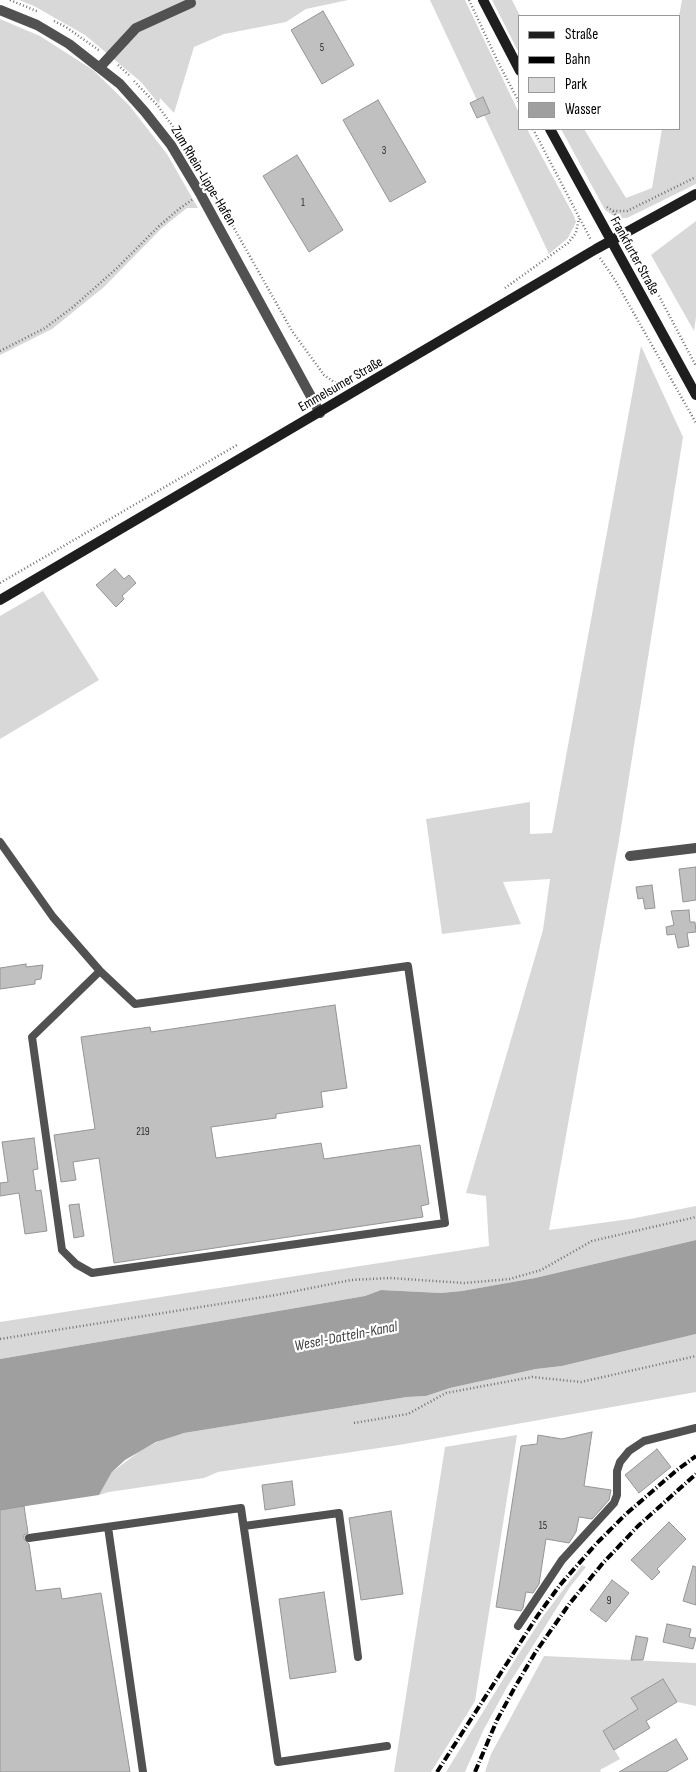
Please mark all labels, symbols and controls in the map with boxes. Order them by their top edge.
legend [518,15,681,130]
text: Straße [565,25,598,44]
house number: 5 [320,41,324,55]
text: Bahn [565,50,590,69]
text: Park [565,75,587,94]
text: Wasser [565,100,601,119]
street label: Zum Rhein-Lippe-Hafen [167,123,239,229]
house number: 3 [382,144,386,158]
house number: 1 [301,196,305,210]
street label: Frankfurter Straße [606,214,662,298]
street label: Emmelsumer Straße [296,354,386,416]
house number: 219 [136,1125,150,1139]
water label: Wesel-Datteln-Kanal [293,1318,399,1356]
house number: 15 [539,1519,547,1533]
house number: 9 [607,1594,611,1608]

